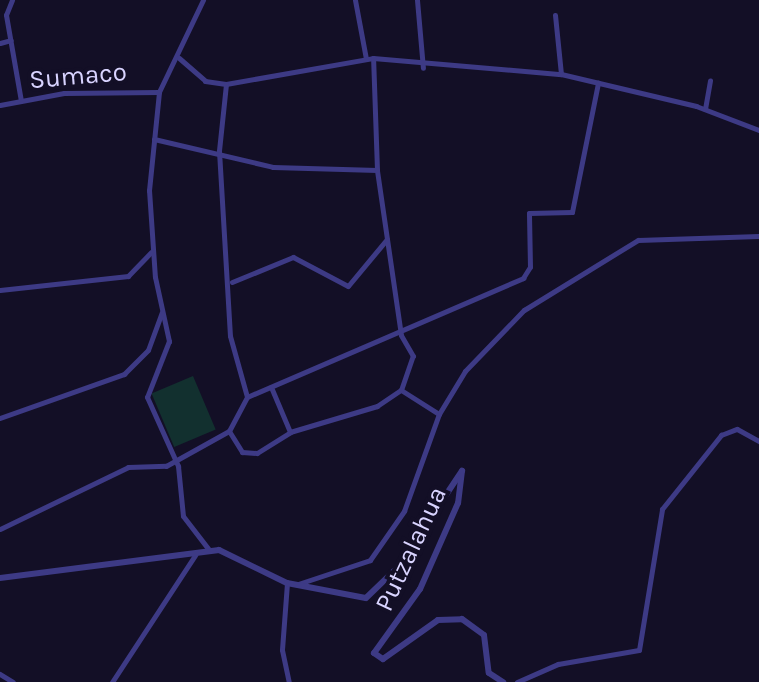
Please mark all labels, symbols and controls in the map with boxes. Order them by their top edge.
street label: Sumaco [28,56,128,96]
street label: Putzalahua [369,482,453,616]

